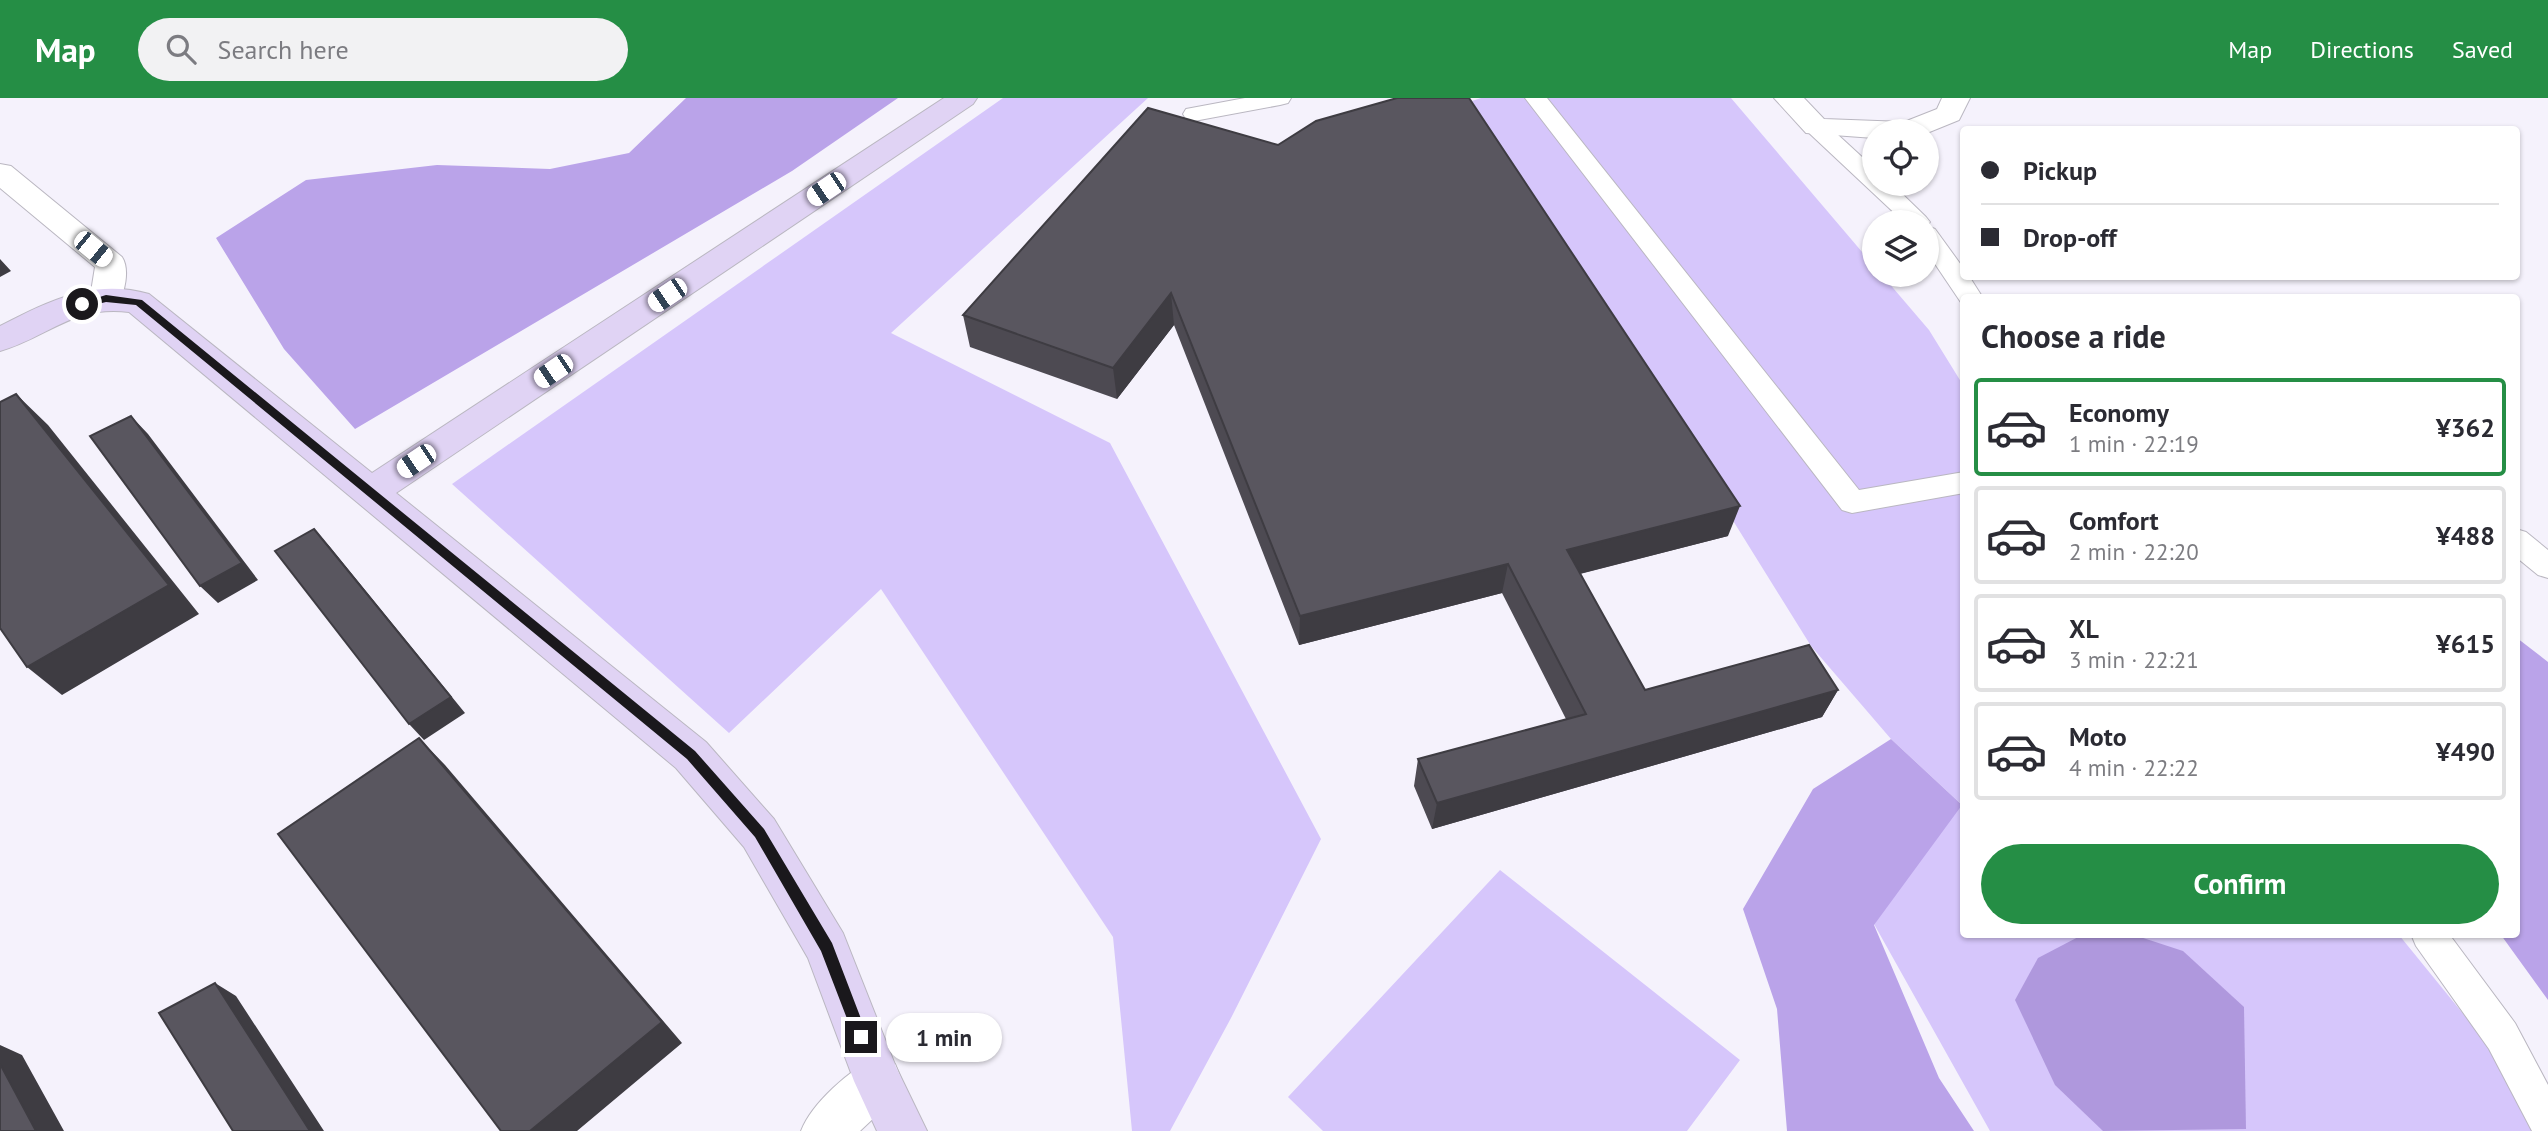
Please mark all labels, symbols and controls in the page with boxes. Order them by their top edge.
search box [138,18,628,81]
text: Map [35,28,96,71]
icon: search [162,30,200,68]
text: Search here [218,33,349,66]
text: Map [2228,34,2272,65]
text: Directions [2310,34,2414,65]
text: Saved [2452,34,2513,65]
map controls [1862,119,1939,287]
button: locate [1862,119,1939,196]
text: Pickup [2023,154,2097,187]
car [803,169,850,209]
button: layers [1862,210,1939,287]
text: Drop-off [2023,221,2117,254]
car [71,228,116,270]
car [644,275,691,315]
route start [66,288,98,320]
text: Choose a ride [1981,315,2166,357]
car [530,351,577,391]
icon: car [1985,396,2048,459]
text: Economy [2069,396,2169,429]
text: ¥362 [2436,411,2495,444]
text: 1 min · 22:19 [2069,429,2199,458]
car [393,441,440,481]
icon: car [1985,504,2048,567]
text: Comfort [2069,504,2159,537]
text: ¥488 [2436,519,2495,552]
text: 2 min · 22:20 [2069,537,2199,566]
icon: car [1985,612,2048,675]
text: XL [2069,612,2099,645]
text: ¥615 [2436,627,2495,660]
text: 3 min · 22:21 [2069,645,2199,674]
icon: car [1985,720,2048,783]
text: Moto [2069,720,2127,753]
text: ¥490 [2436,735,2495,768]
text: 4 min · 22:22 [2069,753,2199,782]
button: Confirm [1981,844,2499,924]
callout: 1 min [886,1012,1001,1062]
route end [845,1021,877,1053]
text: 1 min [916,1023,972,1052]

